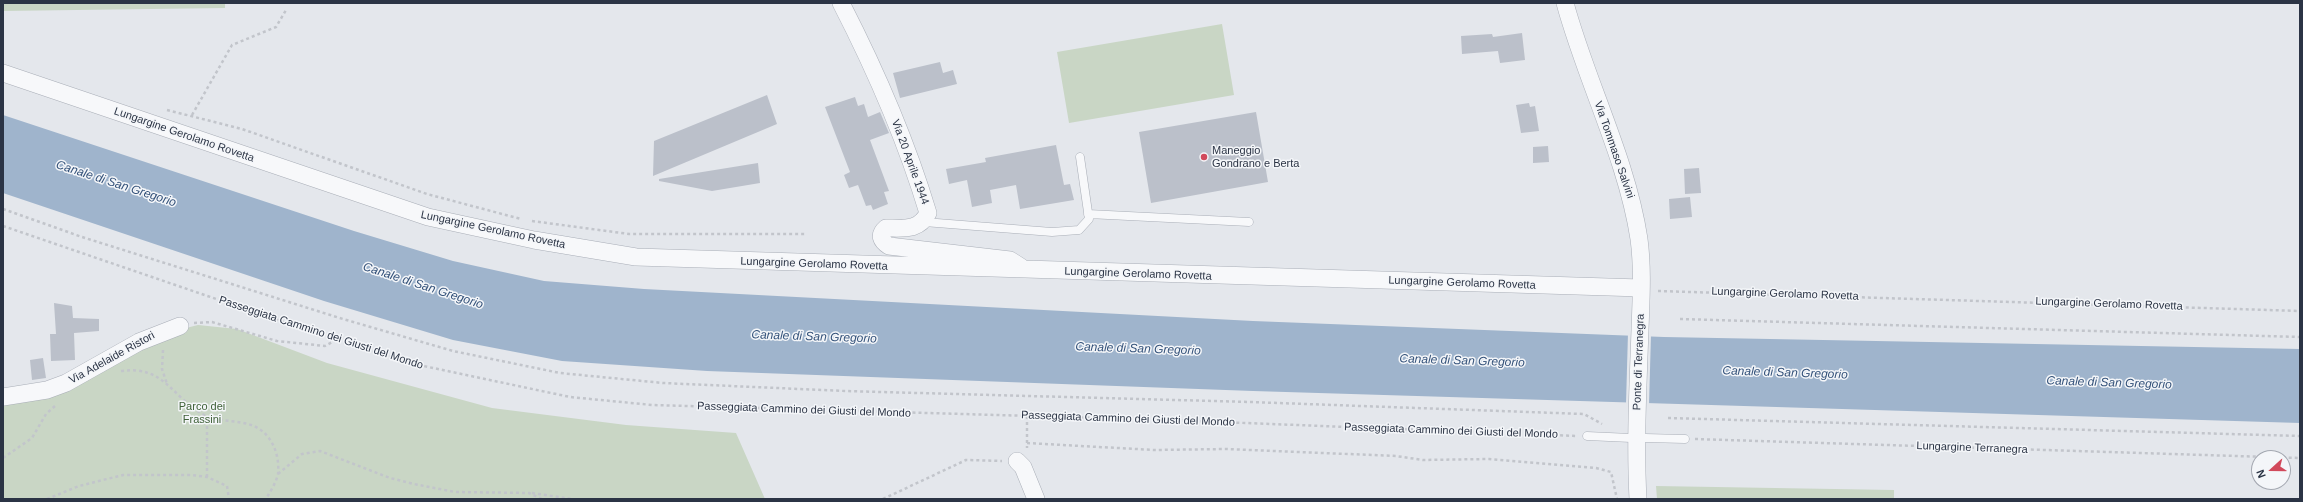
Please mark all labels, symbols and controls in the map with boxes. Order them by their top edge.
street label: Via Tommaso Salvini [1591,100,1637,200]
street label: Lungargine Gerolamo Rovetta [112,105,256,165]
street label: Via 20 Aprile 1944 [888,118,932,206]
place label: Maneggio Gondrano e Berta [1212,144,1299,170]
marker: Maneggio Gondrano e Berta [1199,152,1209,162]
water label: Canale di San Gregorio [54,158,178,210]
street label: Lungargine Gerolamo Rovetta [420,208,566,252]
street label: Lungargine Gerolamo Rovetta [740,255,888,273]
water label: Canale di San Gregorio [361,260,485,312]
street label: Lungargine Gerolamo Rovetta [1064,265,1212,283]
street label: Lungargine Gerolamo Rovetta [1388,274,1536,292]
street label: Lungargine Gerolamo Rovetta [1711,285,1859,303]
street label: Passeggiata Cammino dei Giusti del Mondo [217,294,425,372]
street label: Lungargine Gerolamo Rovetta [2035,295,2183,313]
street label: Ponte di Terranegra [1631,313,1647,411]
water label: Canale di San Gregorio [751,328,877,346]
street label: Via Adelaide Ristori [67,329,157,387]
water label: Canale di San Gregorio [1075,340,1201,358]
water label: Canale di San Gregorio [1399,352,1525,370]
water label: Canale di San Gregorio [1722,364,1848,382]
water label: Canale di San Gregorio [2046,374,2172,392]
park label: Parco dei Frassini [179,400,225,426]
street label: Passeggiata Cammino dei Giusti del Mondo [697,400,911,420]
street label: Passeggiata Cammino dei Giusti del Mondo [1021,409,1235,429]
street label: Passeggiata Cammino dei Giusti del Mondo [1344,421,1558,441]
street label: Lungargine Terranegra [1916,439,2028,457]
north arrow [2251,450,2291,490]
text: N [2254,468,2268,480]

